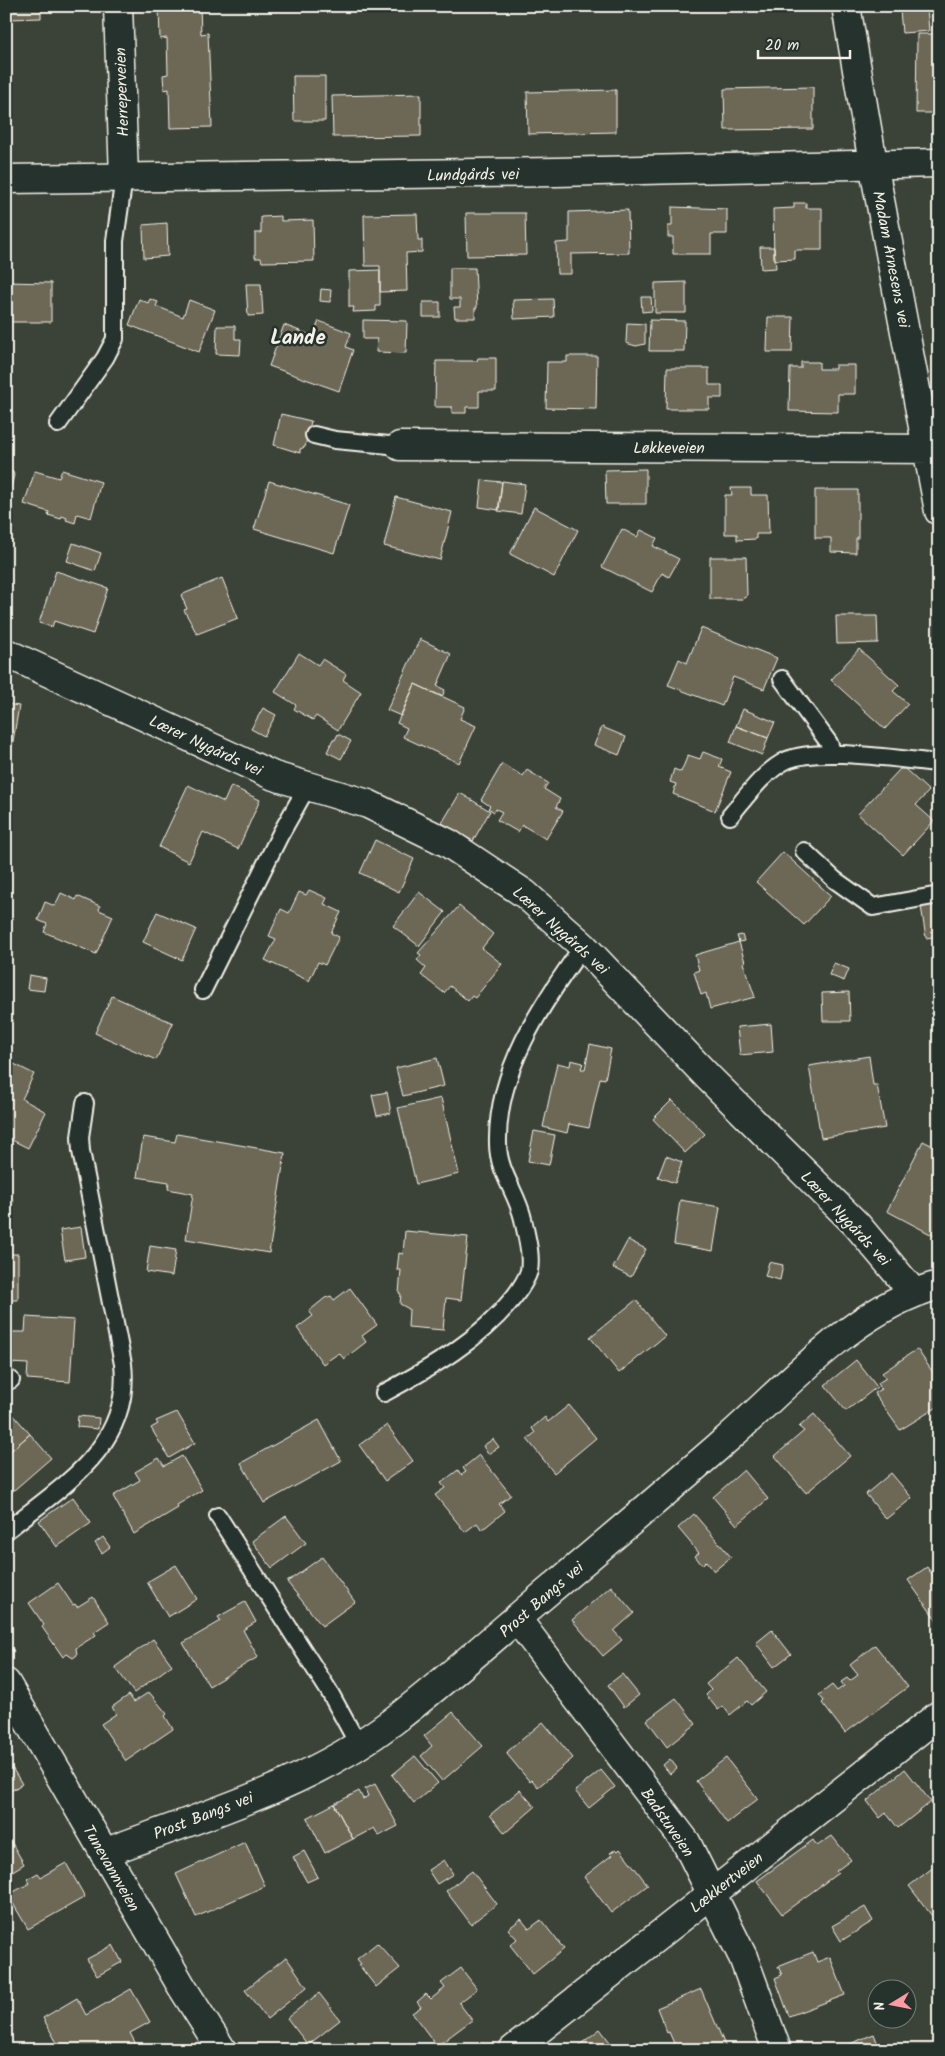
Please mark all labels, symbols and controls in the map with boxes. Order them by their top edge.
scale bar [758,28,850,60]
text: 20 m [765,34,799,58]
street label: Herreperveien [108,47,137,137]
street label: Lundgårds vei [427,162,521,189]
street label: Madam Arnesens vei [865,189,916,331]
district label: Lande [270,322,326,355]
street label: Løkkeveien [633,436,705,461]
street label: Lærer Nygårds vei [145,709,267,784]
street label: Lærer Nygårds vei [506,881,615,982]
street label: Lærer Nygårds vei [794,1166,897,1273]
street label: Prost Bangs vei [494,1555,591,1644]
street label: Badstuveien [634,1783,700,1863]
street label: Prost Bangs vei [150,1785,258,1847]
street label: Tunevannveien [76,1821,146,1917]
street label: Lækkertveien [685,1846,769,1920]
north arrow [868,1978,918,2028]
text: N [869,2000,892,2012]

